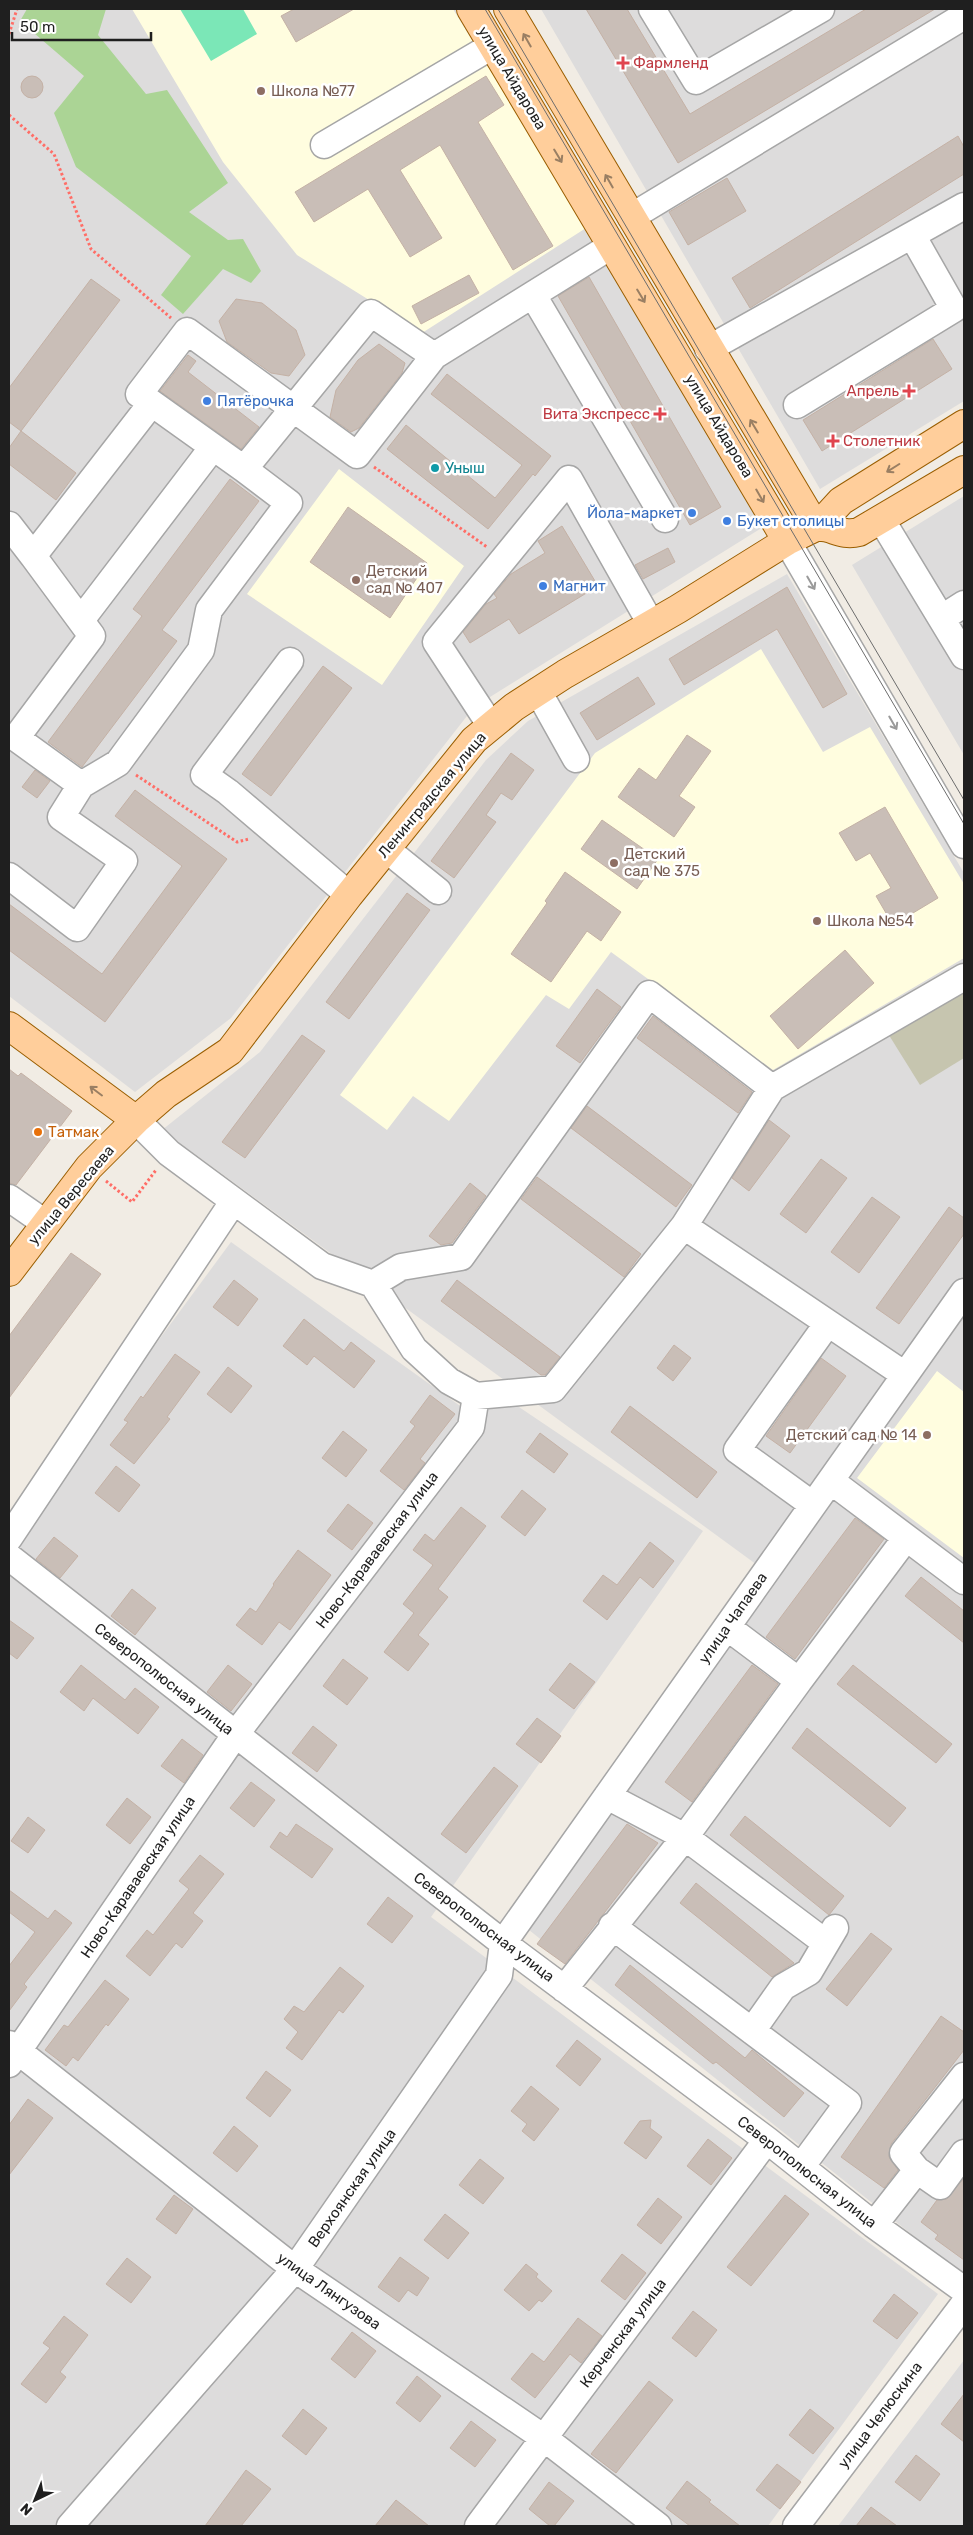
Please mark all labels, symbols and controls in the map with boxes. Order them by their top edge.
scale bar [12,10,151,42]
text: 50 m [20,18,55,36]
street label: улица Айдарова [474,23,550,133]
one-way arrow [521,34,531,48]
place label: Фармленд [633,54,709,72]
marker: Фармленд [617,57,629,69]
place label: Школа №77 [271,82,355,100]
marker: Школа №77 [255,85,267,97]
one-way arrow [554,149,564,163]
one-way arrow [604,174,614,188]
one-way arrow [637,288,647,302]
street label: улица Айдарова [681,371,757,481]
place label: Апрель [847,382,899,400]
marker: Апрель [903,385,915,397]
place label: Пятёрочка [217,392,294,410]
marker: Пятёрочка [201,395,213,407]
place label: Вита Экспресс [543,405,650,423]
marker: Вита Экспресс [654,408,666,420]
one-way arrow [749,419,759,433]
place label: Столетник [843,432,920,450]
marker: Столетник [827,435,839,447]
place label: Уныш [445,459,485,477]
marker: Уныш [429,462,441,474]
one-way arrow [887,464,901,474]
one-way arrow [755,488,765,503]
place label: Йола-маркет [587,504,682,522]
marker: Йола-маркет [686,507,698,519]
place label: Букет столицы [737,512,844,530]
marker: Букет столицы [721,515,733,527]
place label: Детский сад № 407 [366,562,443,597]
marker: Детский сад № 407 [350,574,362,586]
one-way arrow [806,576,816,591]
place label: Магнит [553,577,606,595]
marker: Магнит [537,580,549,592]
one-way arrow [888,716,898,731]
street label: Ленинградская улица [374,728,490,862]
place label: Детский сад № 375 [624,845,700,880]
marker: Детский сад № 375 [608,857,620,869]
place label: Школа №54 [827,912,914,930]
marker: Школа №54 [811,915,823,927]
one-way arrow [89,1086,103,1096]
place label: Татмак [48,1123,99,1141]
marker: Татмак [32,1126,44,1138]
street label: улица Вересаева [24,1142,118,1248]
place label: Детский сад № 14 [786,1426,917,1444]
marker: Детский сад № 14 [921,1429,933,1441]
street label: Ново-Караваевская улица [312,1468,442,1632]
street label: улица Чапаева [695,1569,771,1667]
street label: Северополюсная улица [91,1619,237,1739]
street label: Ново-Караваевская улица [77,1793,199,1961]
street label: Северополюсная улица [410,1868,558,1986]
street label: Северополюсная улица [734,2112,880,2232]
street label: Верхоянская улица [304,2125,400,2251]
street label: улица Лянгузова [274,2249,384,2333]
street label: Керченская улица [576,2275,670,2391]
street label: улица Челюскина [834,2358,926,2472]
north arrow [10,2475,60,2525]
text: N [17,2499,36,2519]

